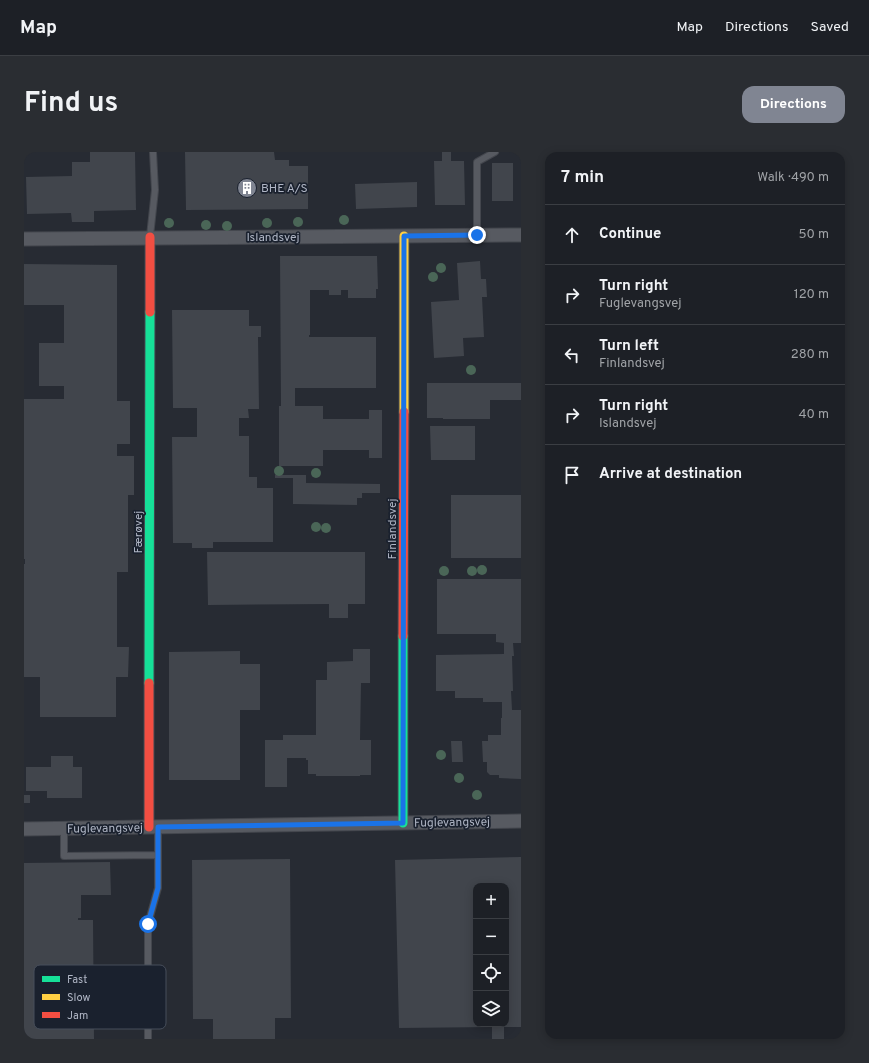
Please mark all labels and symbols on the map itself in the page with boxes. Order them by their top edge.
building icon: BHE A/S [236,177,258,199]
place label: BHE A/S [261,181,308,197]
route end [468,226,486,244]
street label: Islandsvej [246,230,300,246]
street label: Finlandsvej [385,499,401,559]
street label: Færøvej [131,511,147,553]
street label: Fuglevangsvej [414,814,490,832]
street label: Fuglevangsvej [67,820,143,838]
route start [139,915,157,933]
legend [34,965,166,1029]
text: Fast [67,973,87,987]
text: Slow [67,991,90,1005]
text: Jam [67,1009,88,1023]

